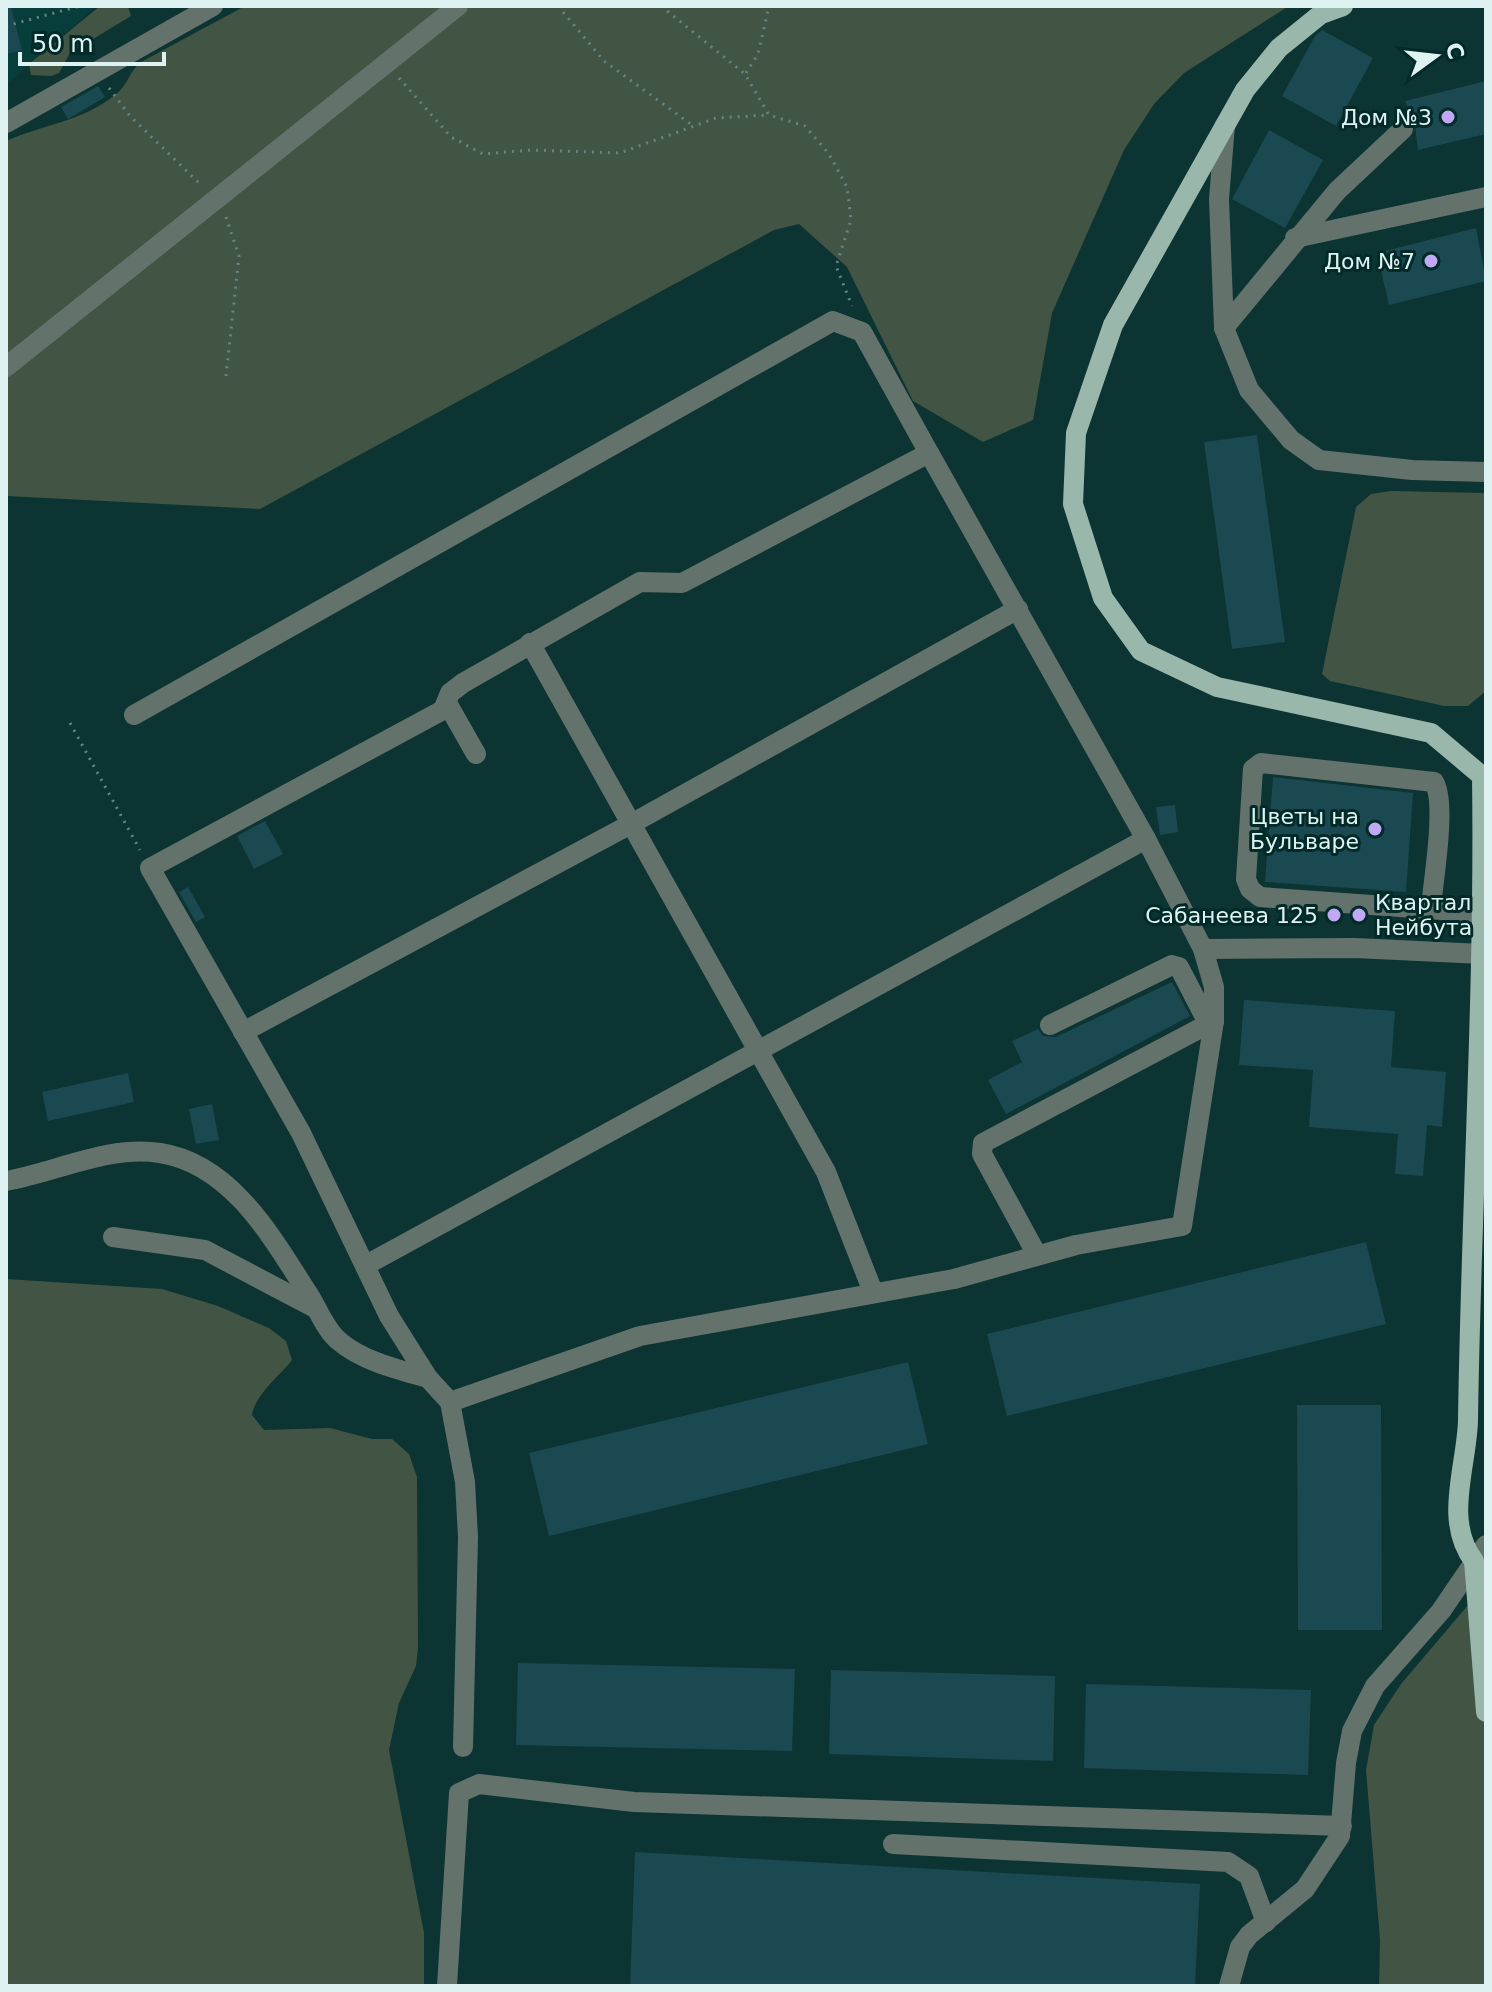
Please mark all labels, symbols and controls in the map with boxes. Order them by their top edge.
scale bar [20,16,164,66]
north arrow [1396,16,1476,96]
text: 50 m [32,30,94,58]
text: С [1441,40,1469,62]
place label: Дом №3 [1341,105,1432,130]
marker: Дом №3 [1439,108,1457,126]
place label: Дом №7 [1324,249,1415,274]
marker: Дом №7 [1422,252,1440,270]
place label: Цветы на Бульваре [1250,804,1359,854]
marker: Цветы на Бульваре [1366,820,1384,838]
place label: Квартал Нейбута [1375,890,1472,940]
place label: Сабанеева 125 [1145,903,1318,928]
marker: Сабанеева 125 [1325,906,1343,924]
marker: Квартал Нейбута [1350,906,1368,924]

